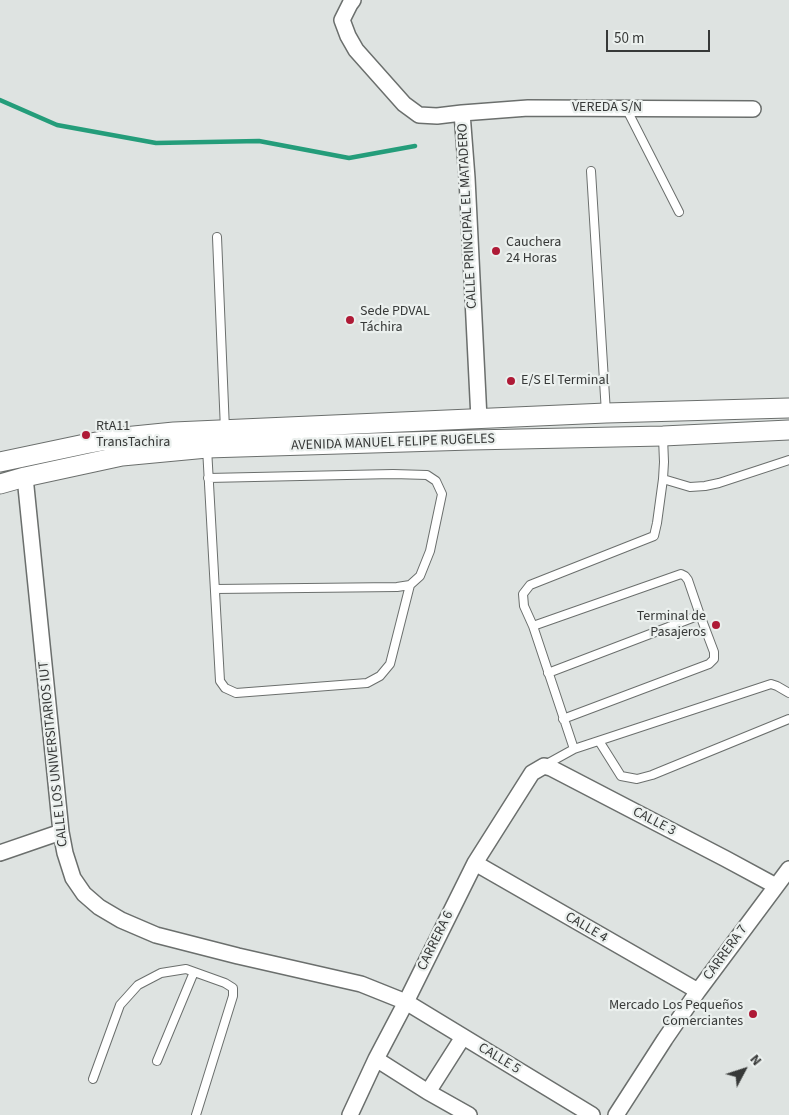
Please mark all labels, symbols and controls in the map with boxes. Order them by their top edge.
scale bar [609,20,713,52]
text: 50 m [614,28,644,49]
street label: VEREDA S/N [572,100,642,116]
street label: CALLE PRINCIPAL EL MATADERO [455,123,481,309]
place label: Cauchera 24 Horas [506,235,561,268]
marker: Cauchera 24 Horas [490,245,502,257]
place label: Sede PDVAL Táchira [360,304,430,336]
marker: Sede PDVAL Táchira [344,314,356,326]
place label: E/S El Terminal [521,373,609,389]
marker: E/S El Terminal [505,375,517,387]
place label: RtA11 TransTachira [96,419,170,452]
marker: RtA11 TransTachira [80,429,92,441]
street label: AVENIDA MANUEL FELIPE RUGELES [291,431,495,455]
place label: Terminal de Pasajeros [637,609,706,642]
marker: Terminal de Pasajeros [710,619,722,631]
street label: CALLE LOS UNIVERSITARIOS IUT [36,660,72,848]
street label: CALLE 3 [630,804,678,840]
street label: CARRERA 6 [414,908,458,974]
street label: CALLE 4 [562,909,610,947]
street label: CARRERA 7 [700,922,752,984]
place label: Mercado Los Pequeños Comerciantes [609,998,743,1030]
marker: Mercado Los Pequeños Comerciantes [747,1008,759,1020]
street label: CALLE 5 [475,1040,523,1078]
north arrow [719,1045,769,1095]
text: N [745,1050,766,1070]

